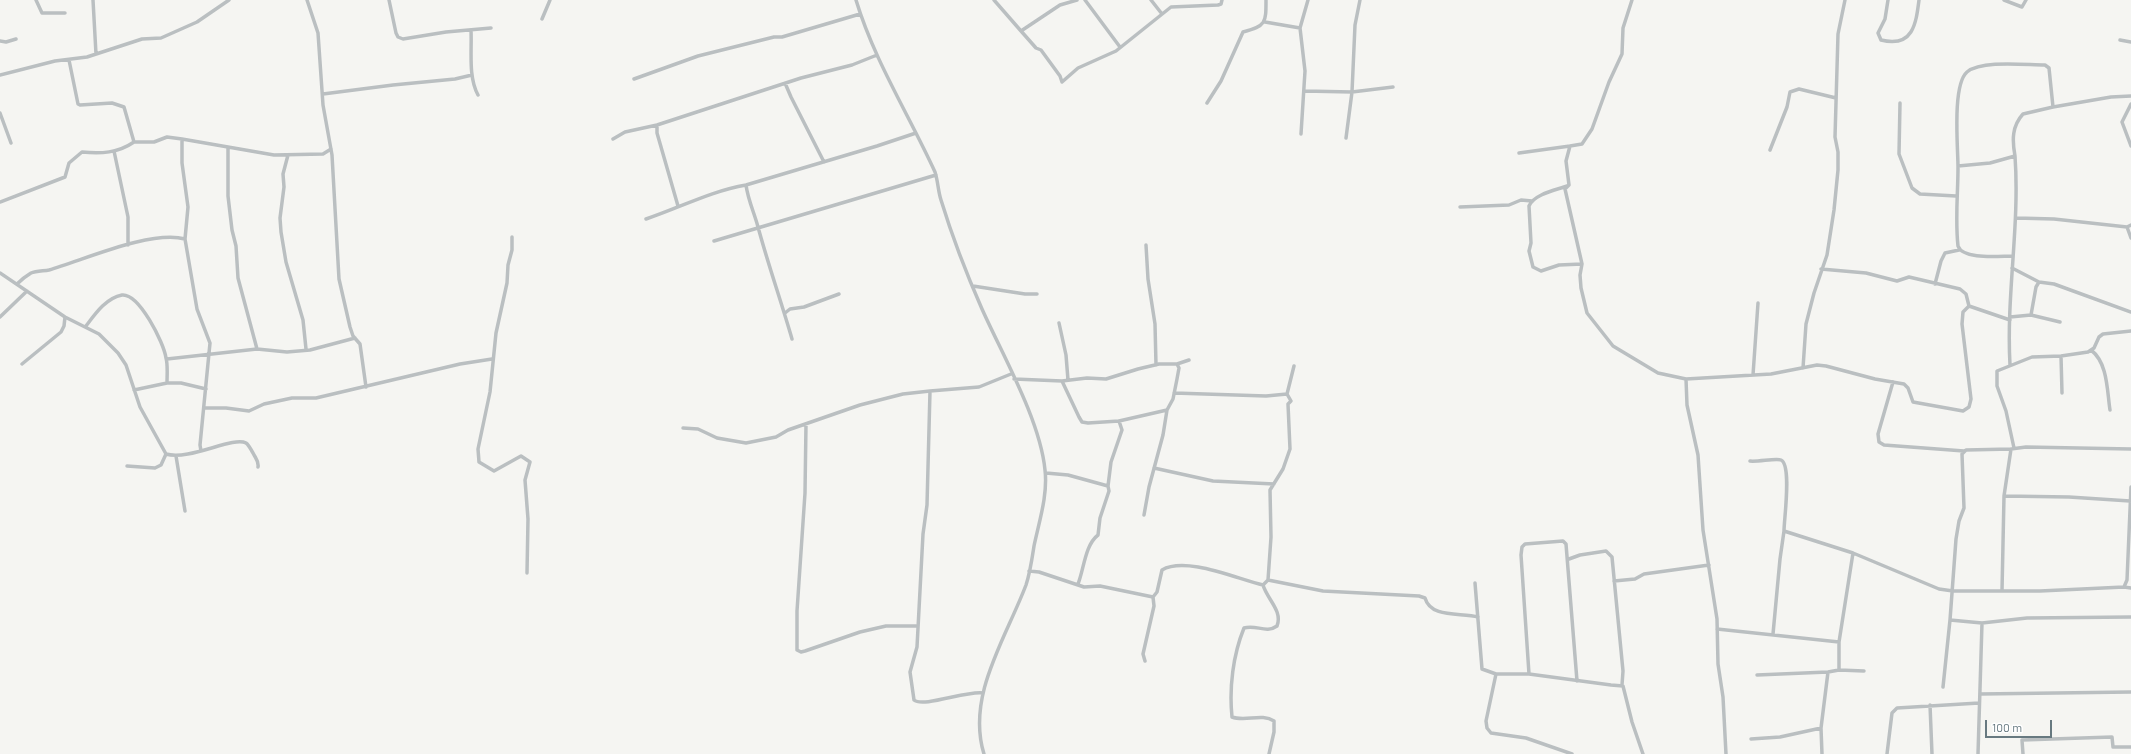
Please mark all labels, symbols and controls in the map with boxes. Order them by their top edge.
scale bar [1987,712,2054,738]
text: 100 m [1992,720,2022,734]

